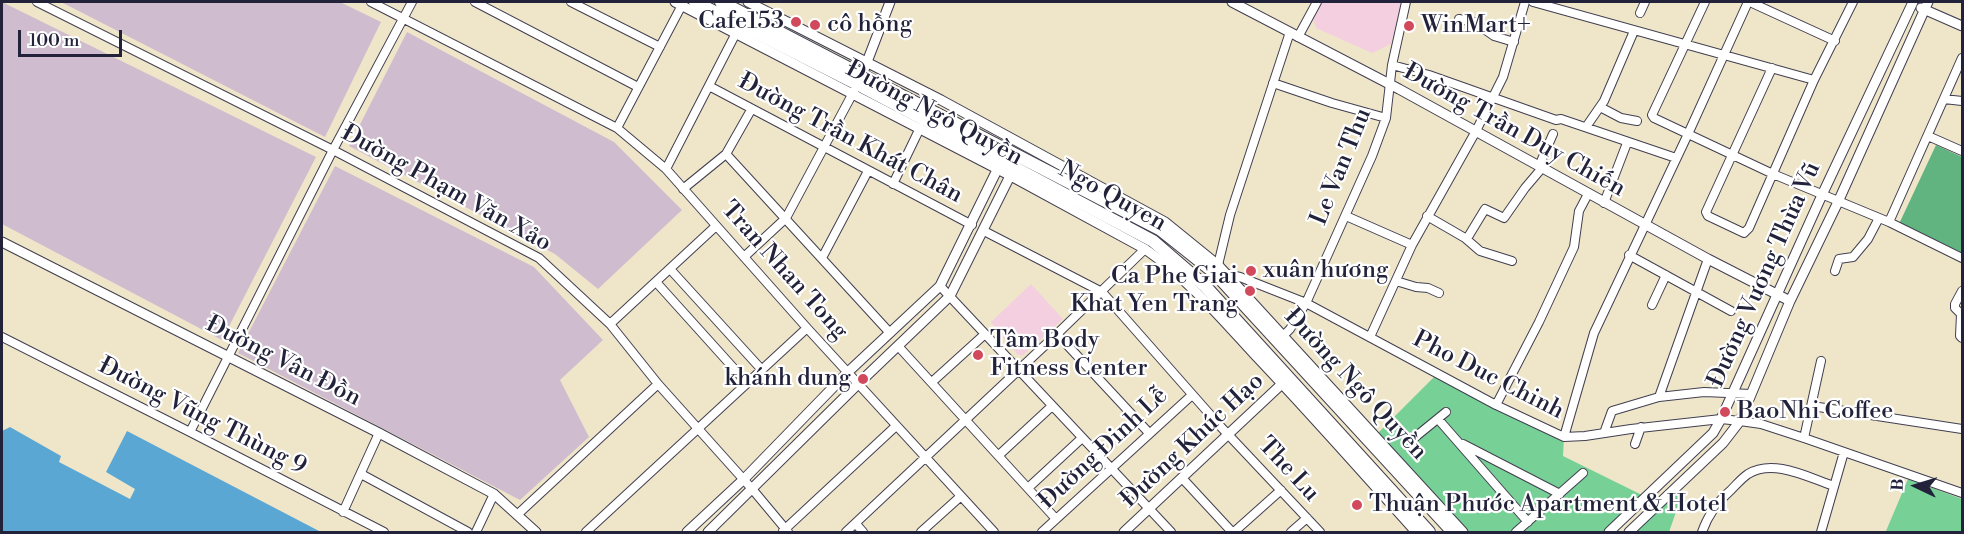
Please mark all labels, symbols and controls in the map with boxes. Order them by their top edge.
place label: Cafe153 [698,8,784,36]
place label: cô hồng [827,11,912,39]
place label: WinMart+ [1421,12,1531,40]
marker: Cafe153 [789,15,803,29]
scale bar [21,18,124,56]
marker: cô hồng [808,18,822,32]
marker: WinMart+ [1402,19,1416,33]
text: 100 m [29,29,80,52]
street label: Đường Ngô Quyền [841,55,1027,173]
street label: Đường Trần Duy Chiến [1398,58,1630,204]
street label: Đường Trần Khát Chân [733,68,967,210]
street label: Le Van Thu [1305,104,1379,230]
street label: Đường Phạm Văn Xảo [336,119,556,259]
street label: Ngo Quyen [1053,156,1171,238]
street label: Đường Vương Thừa Vũ [1702,158,1828,392]
street label: Tran Nhan Tong [714,196,854,346]
place label: xuân hương [1263,257,1388,285]
place label: Ca Phe Giai Khat Yen Trang [1070,263,1238,319]
marker: xuân hương [1244,264,1258,278]
marker: Ca Phe Giai Khat Yen Trang [1243,284,1257,298]
street label: Đường Ngô Quyền [1278,303,1432,467]
street label: Đường Vân Đồn [201,310,365,414]
street label: Pho Duc Chinh [1408,326,1568,426]
place label: Tâm Body Fitness Center [990,327,1148,383]
marker: Tâm Body Fitness Center [971,348,985,362]
street label: Đường Vũng Thùng 9 [93,352,311,482]
place label: khánh dung [724,365,851,393]
street label: Đường Khúc Hạo [1116,367,1270,515]
marker: khánh dung [856,372,870,386]
street label: Đường Đinh Lễ [1034,382,1174,516]
place label: BaoNhi Coffee [1737,398,1893,426]
marker: BaoNhi Coffee [1718,405,1732,419]
street label: The Lu [1251,432,1325,508]
north arrow [1886,456,1946,516]
text: B [1888,478,1908,491]
place label: Thuận Phước Apartment & Hotel [1369,491,1727,519]
marker: Thuận Phước Apartment & Hotel [1350,498,1364,512]

